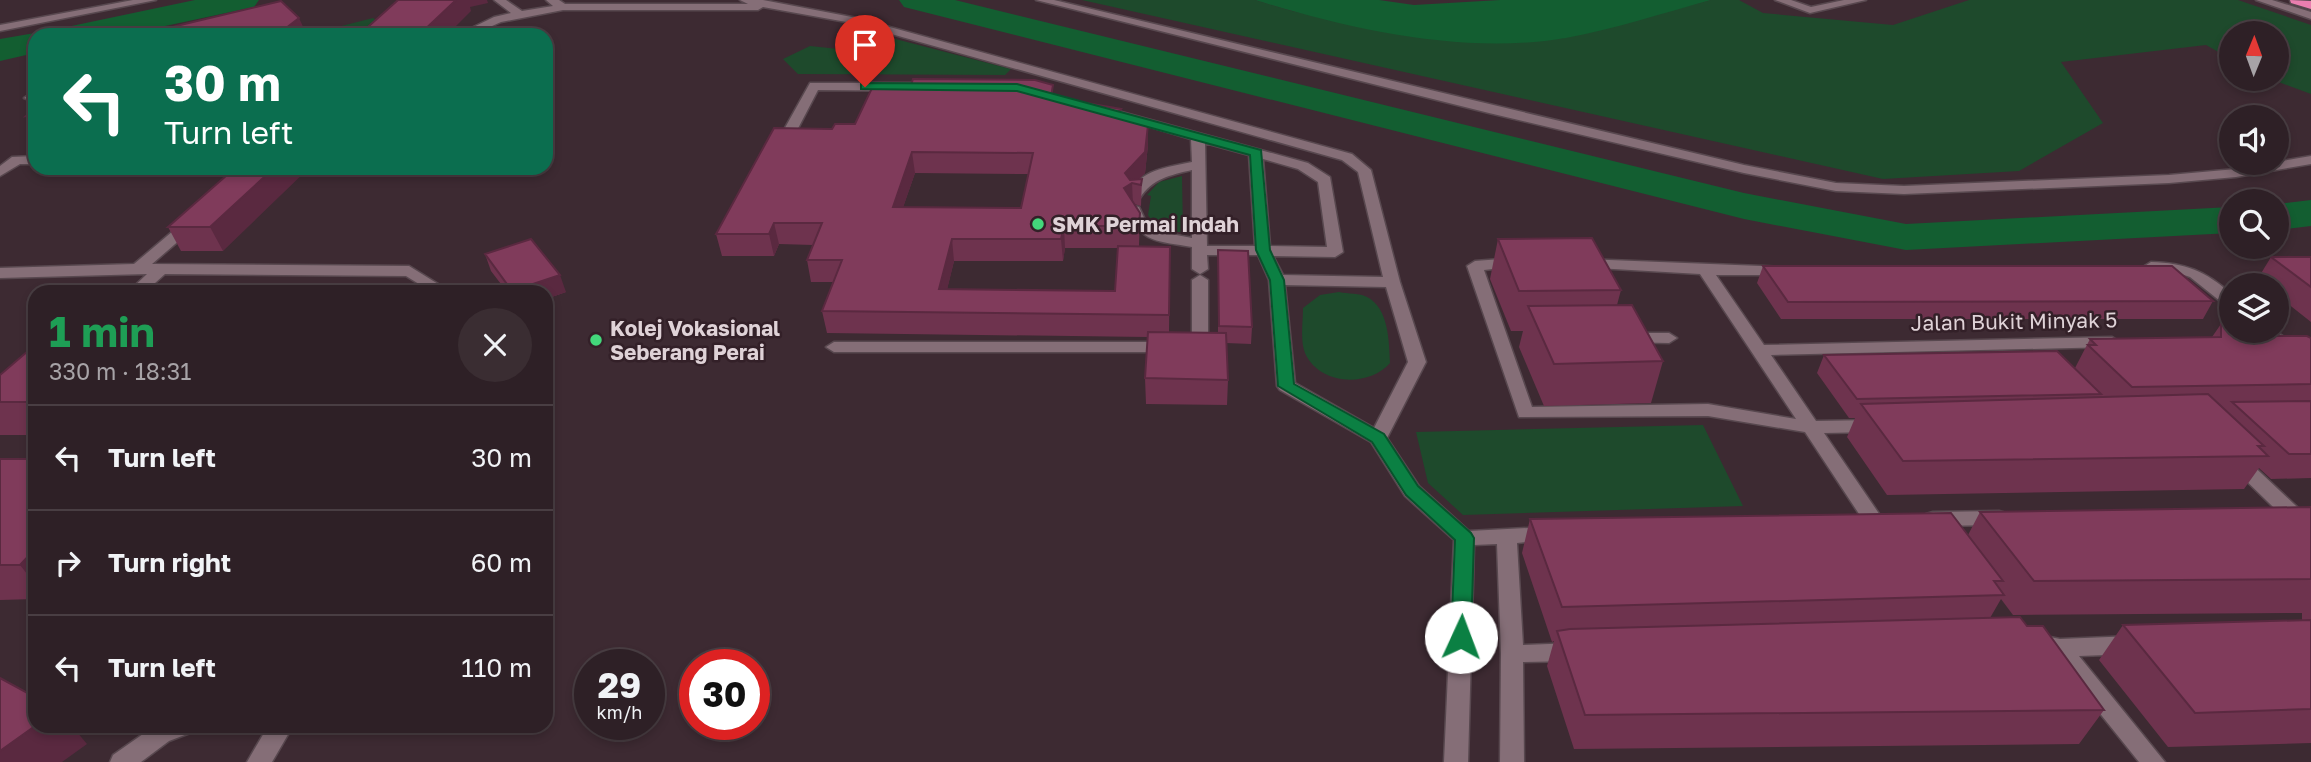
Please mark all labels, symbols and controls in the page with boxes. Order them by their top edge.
pin [835,15,895,87]
north arrow [2219,21,2289,91]
map controls [2219,21,2289,343]
icon: arrive [846,26,884,64]
text: 30 m [164,53,281,112]
icon: left [49,56,140,147]
button: sound [2219,105,2289,175]
text: Turn left [164,113,293,151]
button: search [2219,189,2289,259]
place label: SMK Permai Indah [1052,211,1239,237]
marker: SMK Permai Indah [1030,216,1046,232]
button: layers [2219,273,2289,343]
text: 1 min [49,306,155,356]
street label: Jalan Bukit Minyak 5 [1910,306,2118,336]
button: close [458,308,532,382]
place label: Kolej Vokasional Seberang Perai [610,315,780,365]
marker: Kolej Vokasional Seberang Perai [588,332,604,348]
text: 330 m · 18:31 [49,357,191,385]
icon: left [49,439,87,477]
text: Turn left [108,442,216,473]
text: 30 m [471,442,532,473]
icon: right [49,544,87,582]
text: Turn right [108,547,231,578]
text: 60 m [471,547,532,578]
position arrow [1424,600,1498,674]
icon: left [49,649,87,687]
speed limit sign: 30 [679,649,770,740]
text: Turn left [108,652,216,683]
text: 110 m [461,652,532,683]
text: 29 [598,664,641,706]
text: km/h [597,701,642,723]

